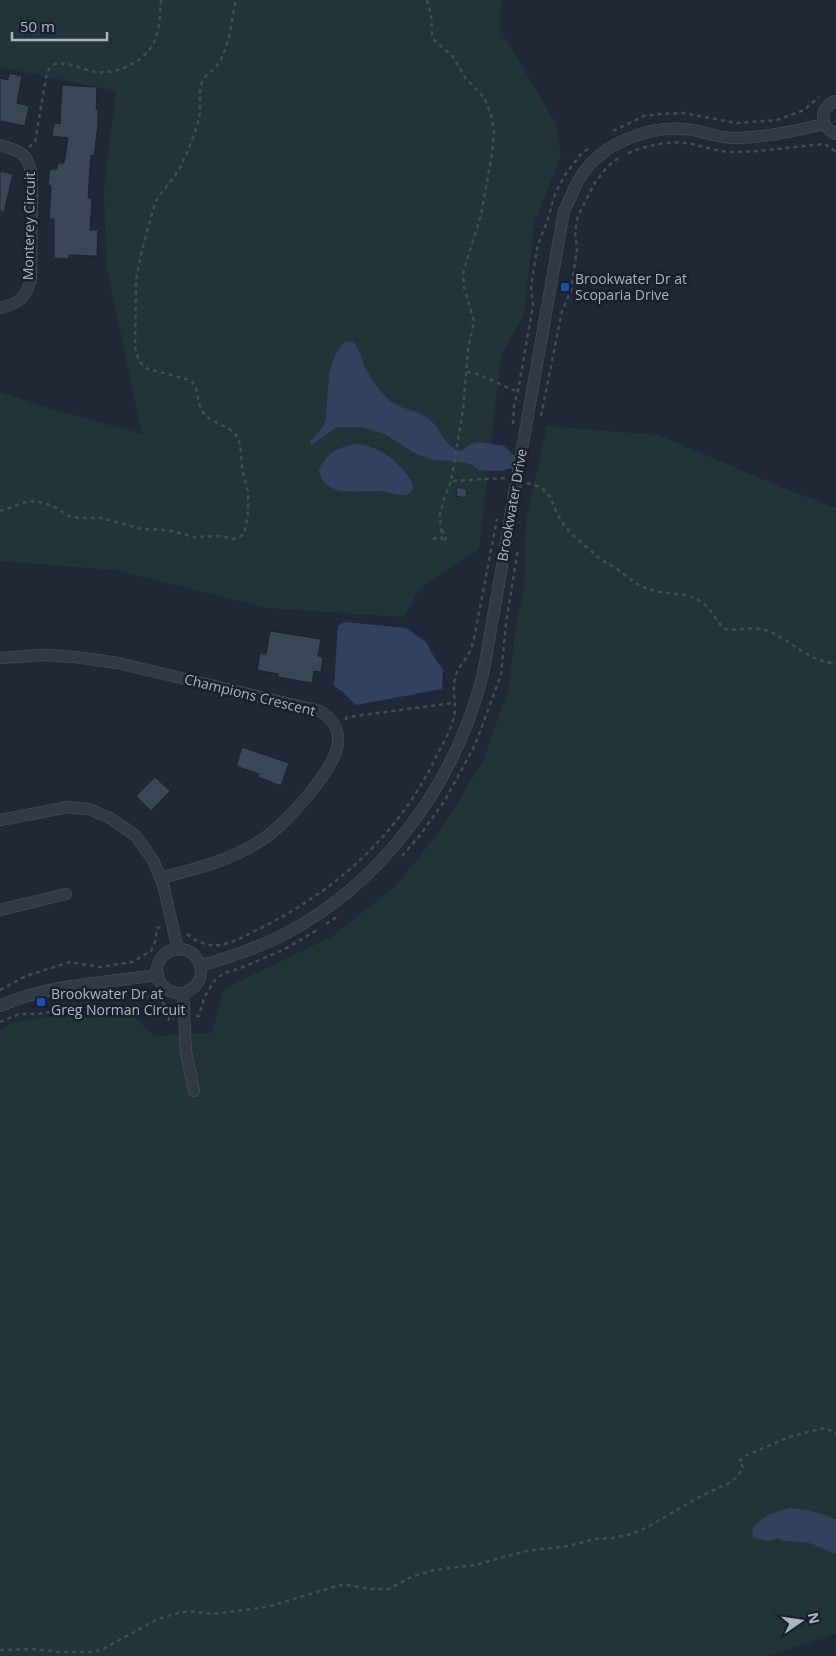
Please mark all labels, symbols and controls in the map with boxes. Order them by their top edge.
scale bar [12,10,108,42]
text: 50 m [20,16,55,36]
street label: Monterey Circuit [18,172,39,280]
place label: Brookwater Dr at Scoparia Drive [575,269,687,304]
marker: Brookwater Dr at Scoparia Drive [559,281,571,293]
street label: Brookwater Drive [492,447,531,563]
street label: Champions Crescent [182,669,318,720]
place label: Brookwater Dr at Greg Norman Circuit [51,984,186,1019]
marker: Brookwater Dr at Greg Norman Circuit [35,996,47,1008]
north arrow [776,1596,826,1646]
text: N [804,1610,825,1626]

